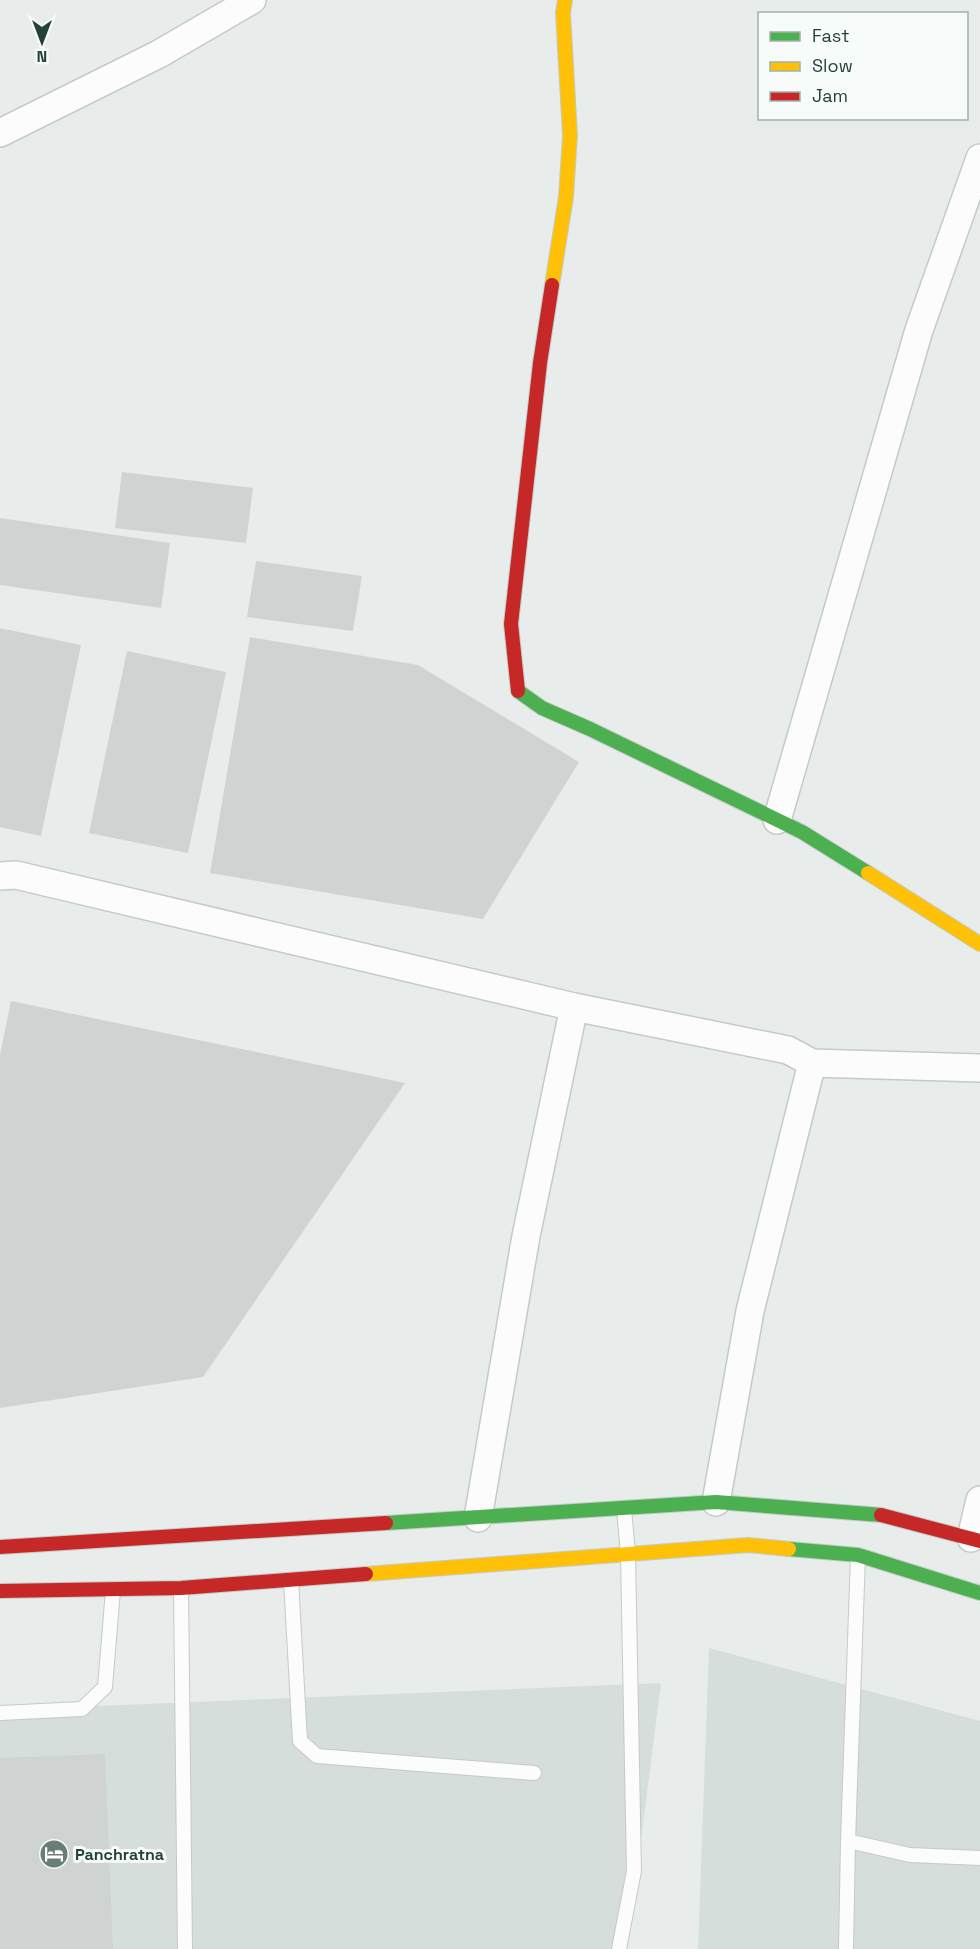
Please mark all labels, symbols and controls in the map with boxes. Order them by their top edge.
north arrow [12,12,72,72]
legend [758,12,968,120]
text: Fast [812,24,849,47]
text: N [37,46,47,67]
text: Slow [812,54,853,77]
text: Jam [812,84,848,107]
hotel icon: Panchratna [38,1838,70,1870]
place label: Panchratna [75,1844,164,1865]

